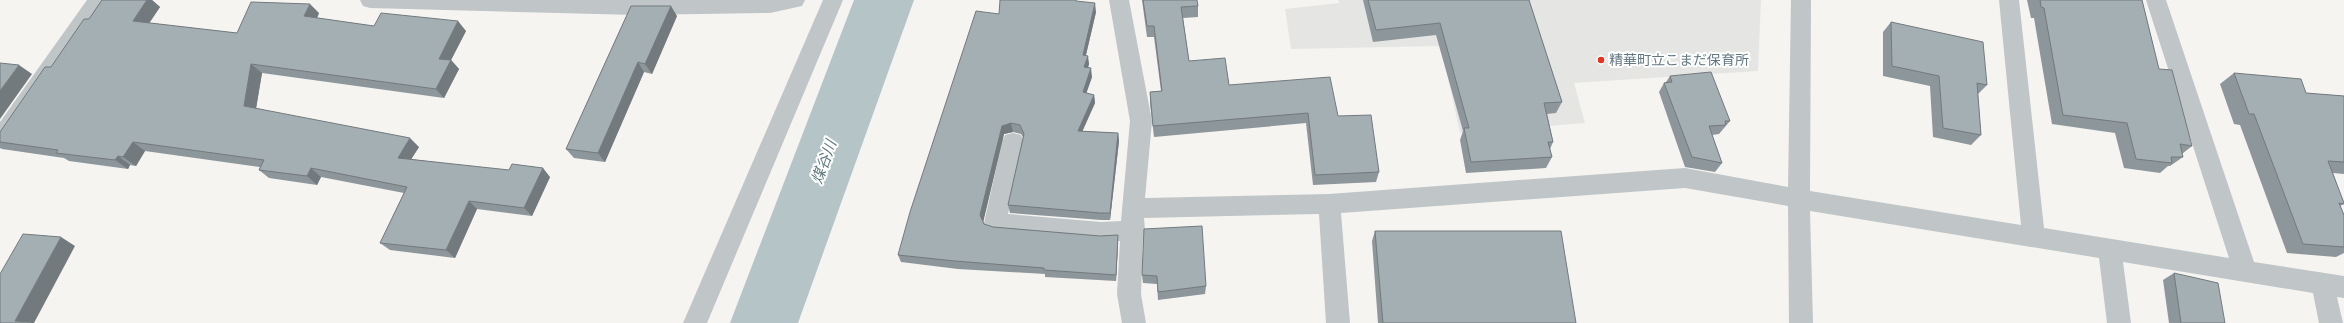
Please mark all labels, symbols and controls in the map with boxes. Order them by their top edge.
place label: 精華町立こまだ保育所 [1609,51,1749,69]
marker: 精華町立こまだ保育所 [1596,55,1606,65]
water label: 煤谷川 [808,136,841,186]

